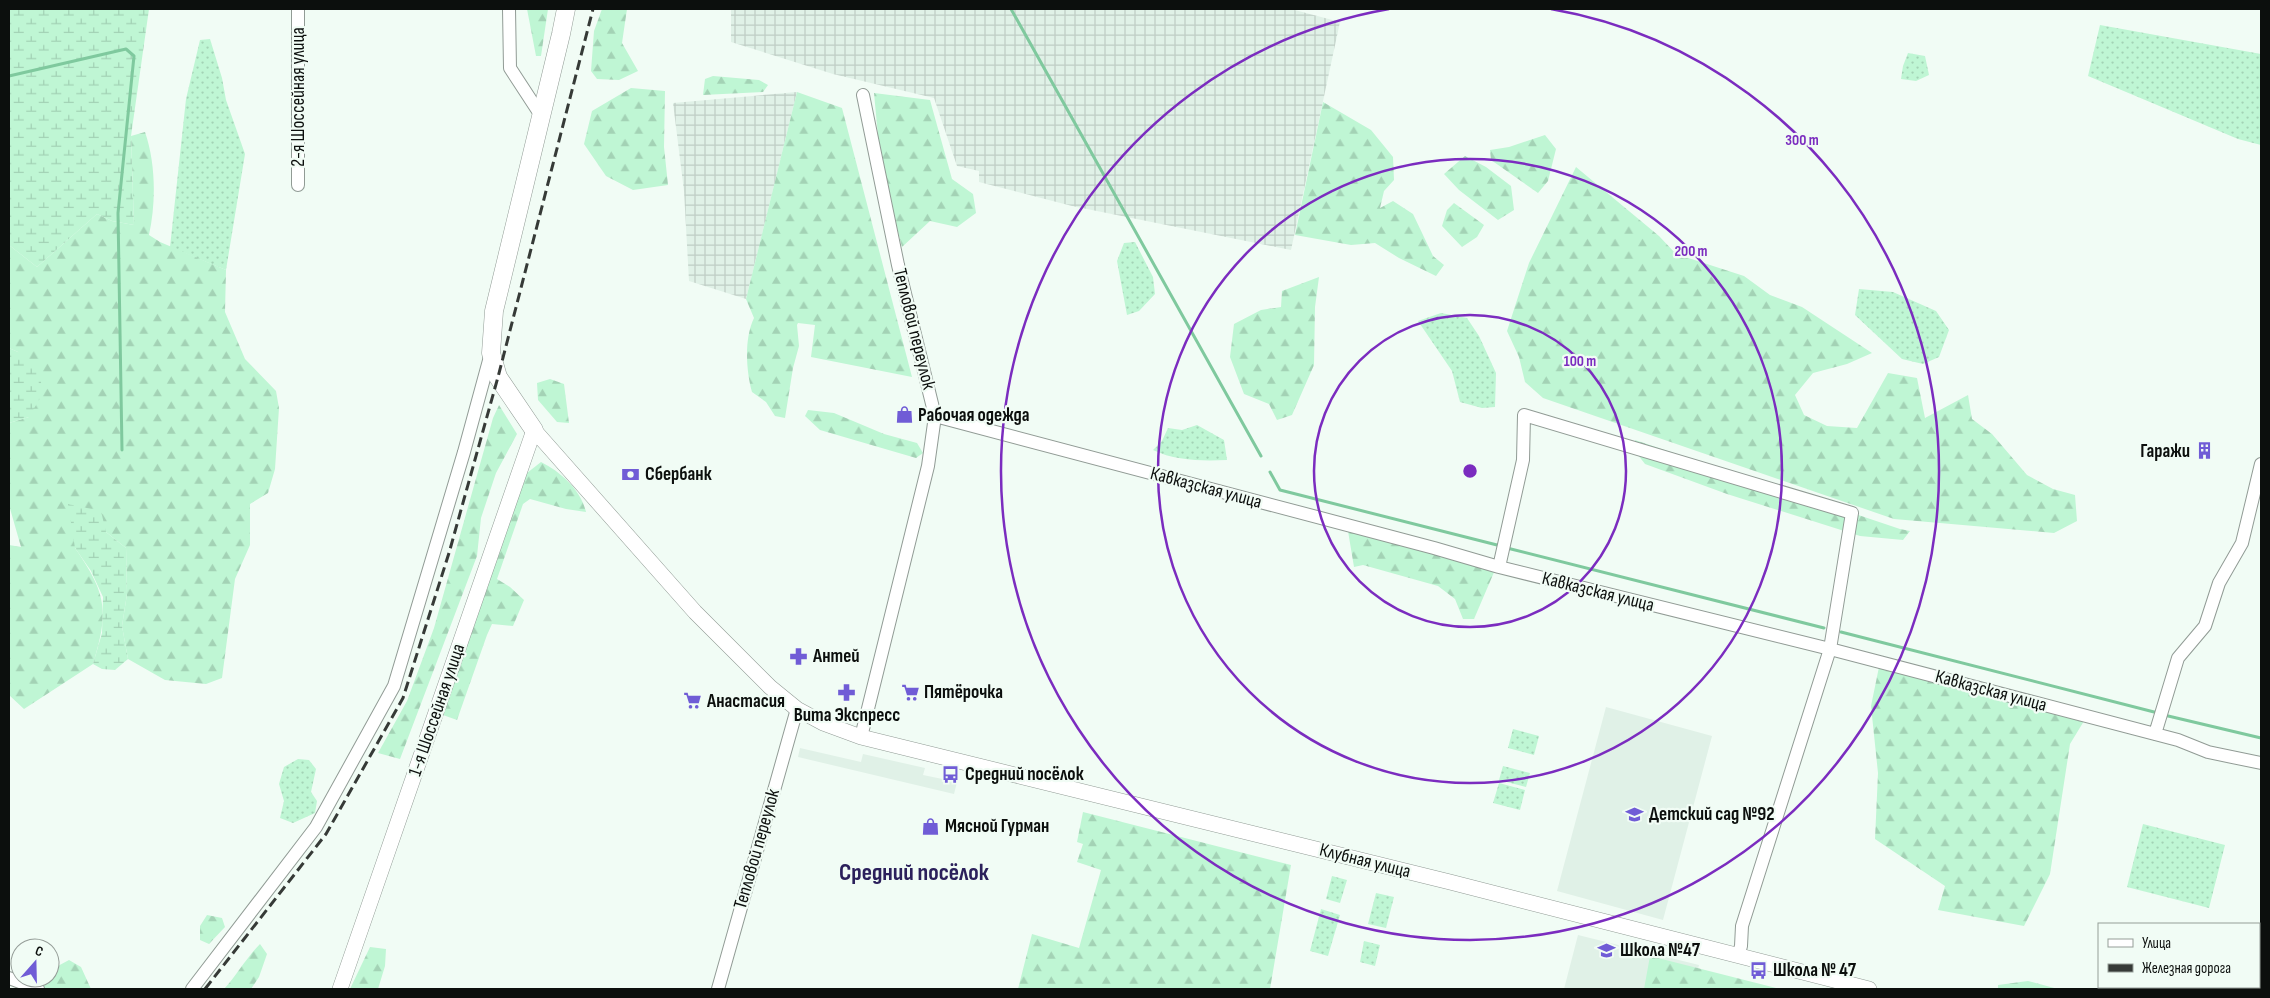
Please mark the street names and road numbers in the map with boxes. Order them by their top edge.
street label: 2-я Шоссейная улица [287,27,310,167]
street label: Тепловой переулок [888,266,940,393]
street label: Кавказская улица [1148,462,1264,514]
street label: Кавказская улица [1540,567,1656,617]
street label: 1-я Шоссейная улица [404,641,470,779]
street label: Кавказская улица [1933,665,2049,717]
street label: Тепловой переулок [729,786,785,912]
street label: Клубная улица [1317,839,1413,883]

